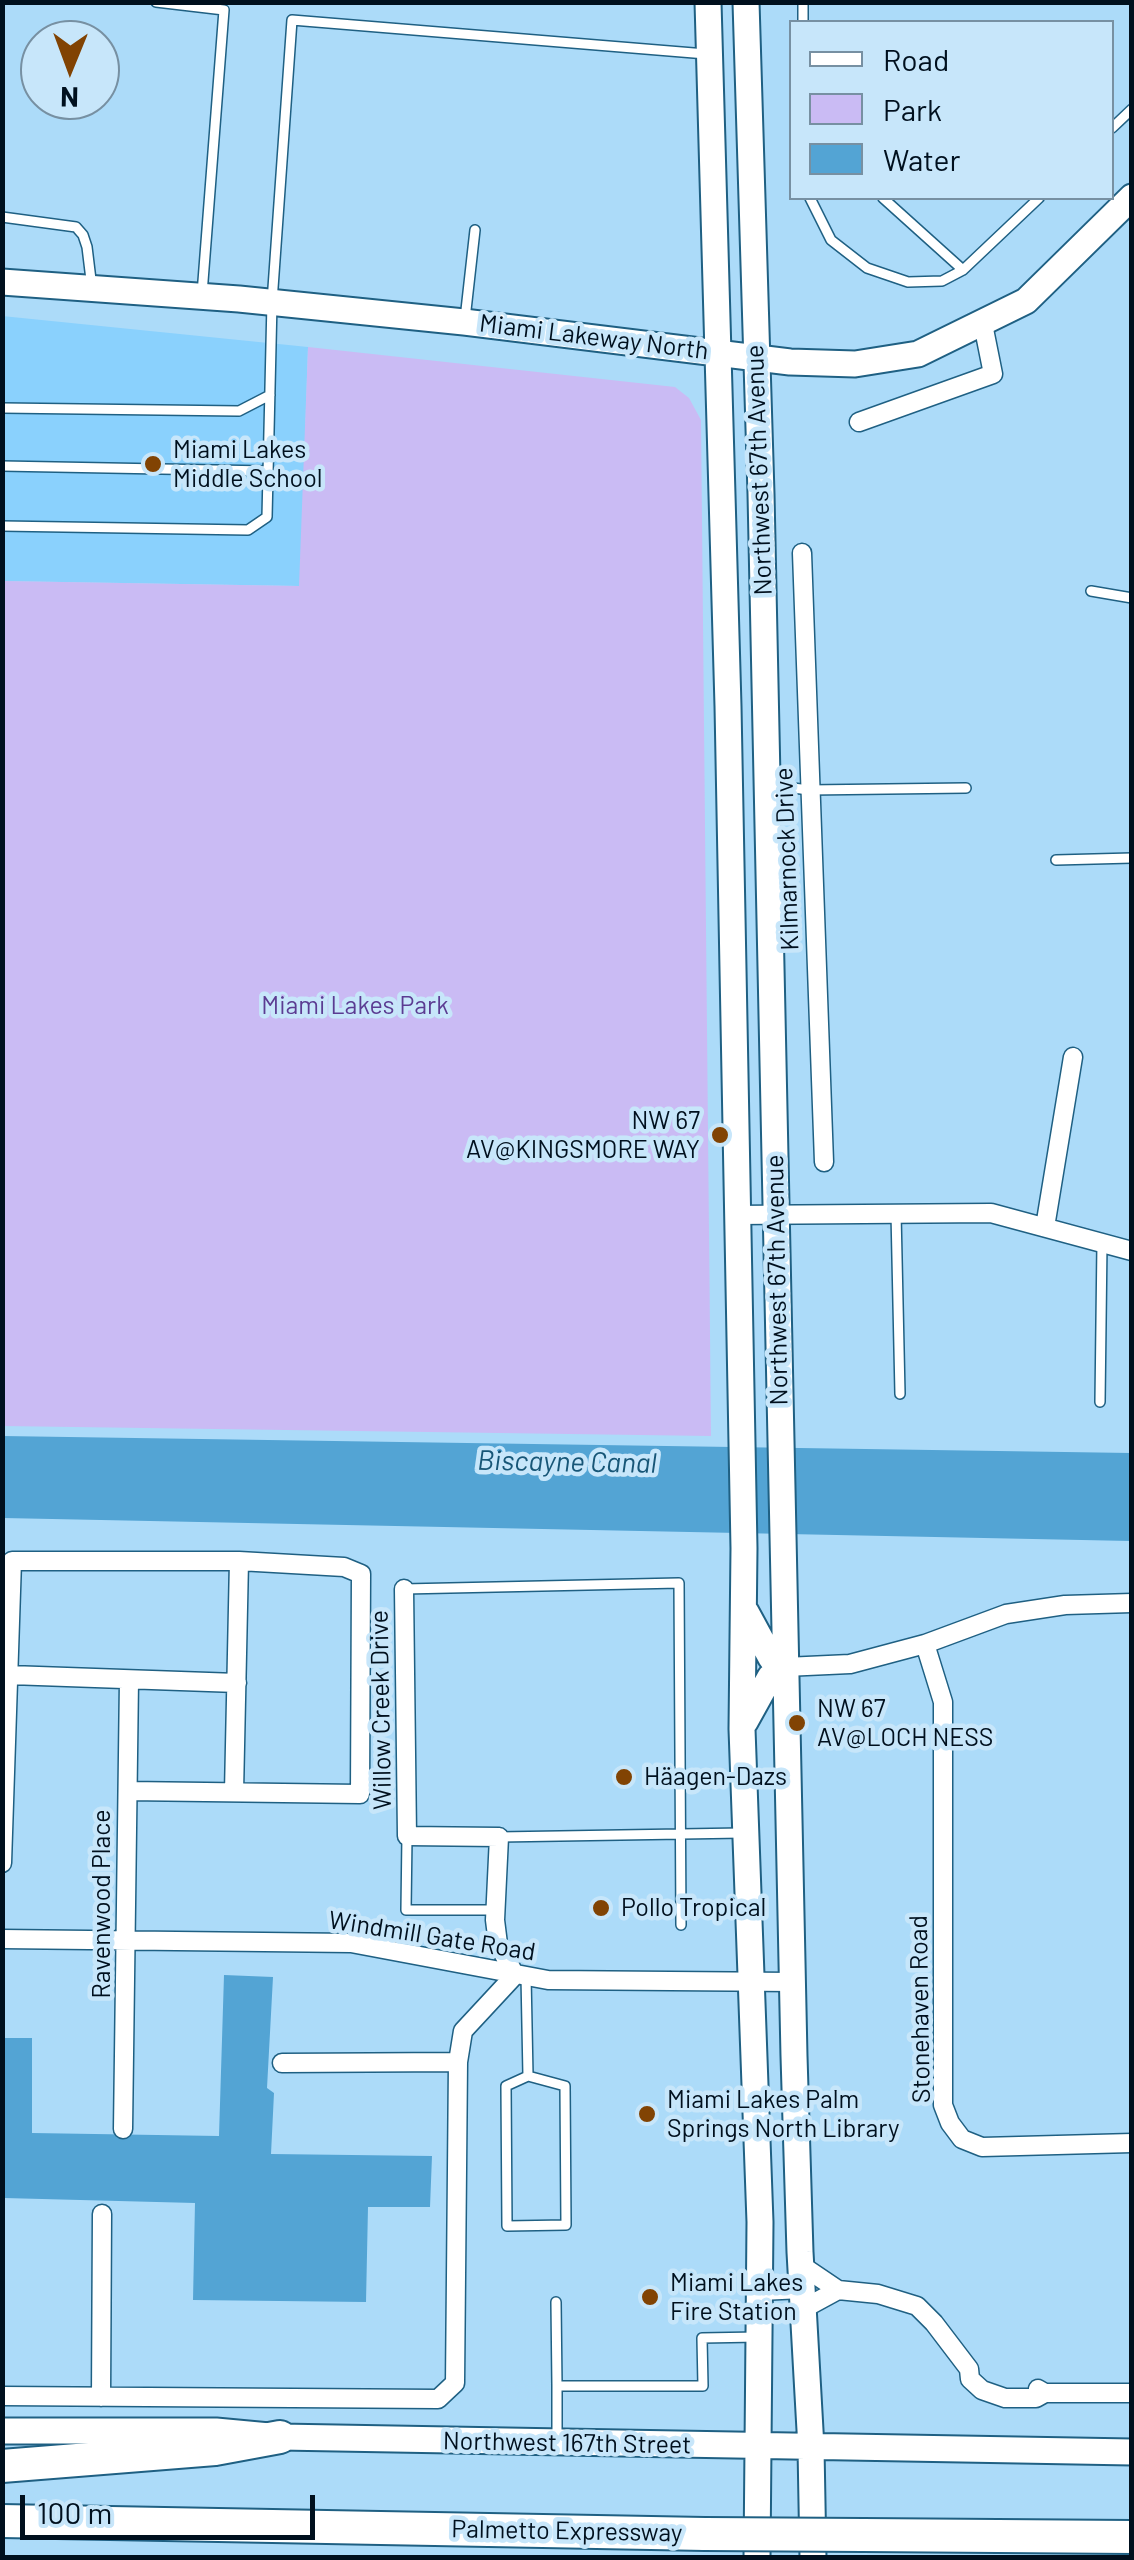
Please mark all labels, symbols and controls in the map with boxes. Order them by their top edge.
north arrow [20,20,120,120]
legend [789,20,1114,200]
text: Road [883,41,949,77]
text: N [60,81,79,115]
text: Park [883,91,942,127]
text: Water [883,141,961,177]
street label: Miami Lakeway North [478,308,710,366]
street label: Northwest 67th Avenue [740,344,778,596]
place label: Miami Lakes Middle School [173,435,323,494]
marker: Miami Lakes Middle School [142,453,164,475]
street label: Kilmarnock Drive [769,767,805,951]
park label: Miami Lakes Park [261,991,449,1021]
place label: NW 67 AV@KINGSMORE WAY [466,1106,700,1165]
marker: NW 67 AV@KINGSMORE WAY [709,1124,731,1146]
street label: Northwest 67th Avenue [760,1154,794,1406]
water label: Biscayne Canal [477,1444,657,1480]
street label: Willow Creek Drive [364,1610,398,1810]
place label: NW 67 AV@LOCH NESS [817,1694,993,1753]
marker: NW 67 AV@LOCH NESS [786,1712,808,1734]
place label: Häagen-Dazs [644,1762,787,1792]
marker: Häagen-Dazs [613,1766,635,1788]
street label: Ravenwood Place [87,1809,117,1999]
place label: Pollo Tropical [621,1893,766,1923]
marker: Pollo Tropical [590,1897,612,1919]
street label: Windmill Gate Road [326,1905,538,1967]
street label: Stonehaven Road [903,1915,937,2103]
place label: Miami Lakes Palm Springs North Library [667,2085,899,2144]
marker: Miami Lakes Palm Springs North Library [636,2103,658,2125]
place label: Miami Lakes Fire Station [670,2268,803,2327]
marker: Miami Lakes Fire Station [639,2286,661,2308]
street label: Northwest 167th Street [443,2426,691,2460]
scale bar [25,2475,320,2537]
text: 100 m [37,2494,112,2530]
street label: Palmetto Expressway [451,2514,683,2548]

